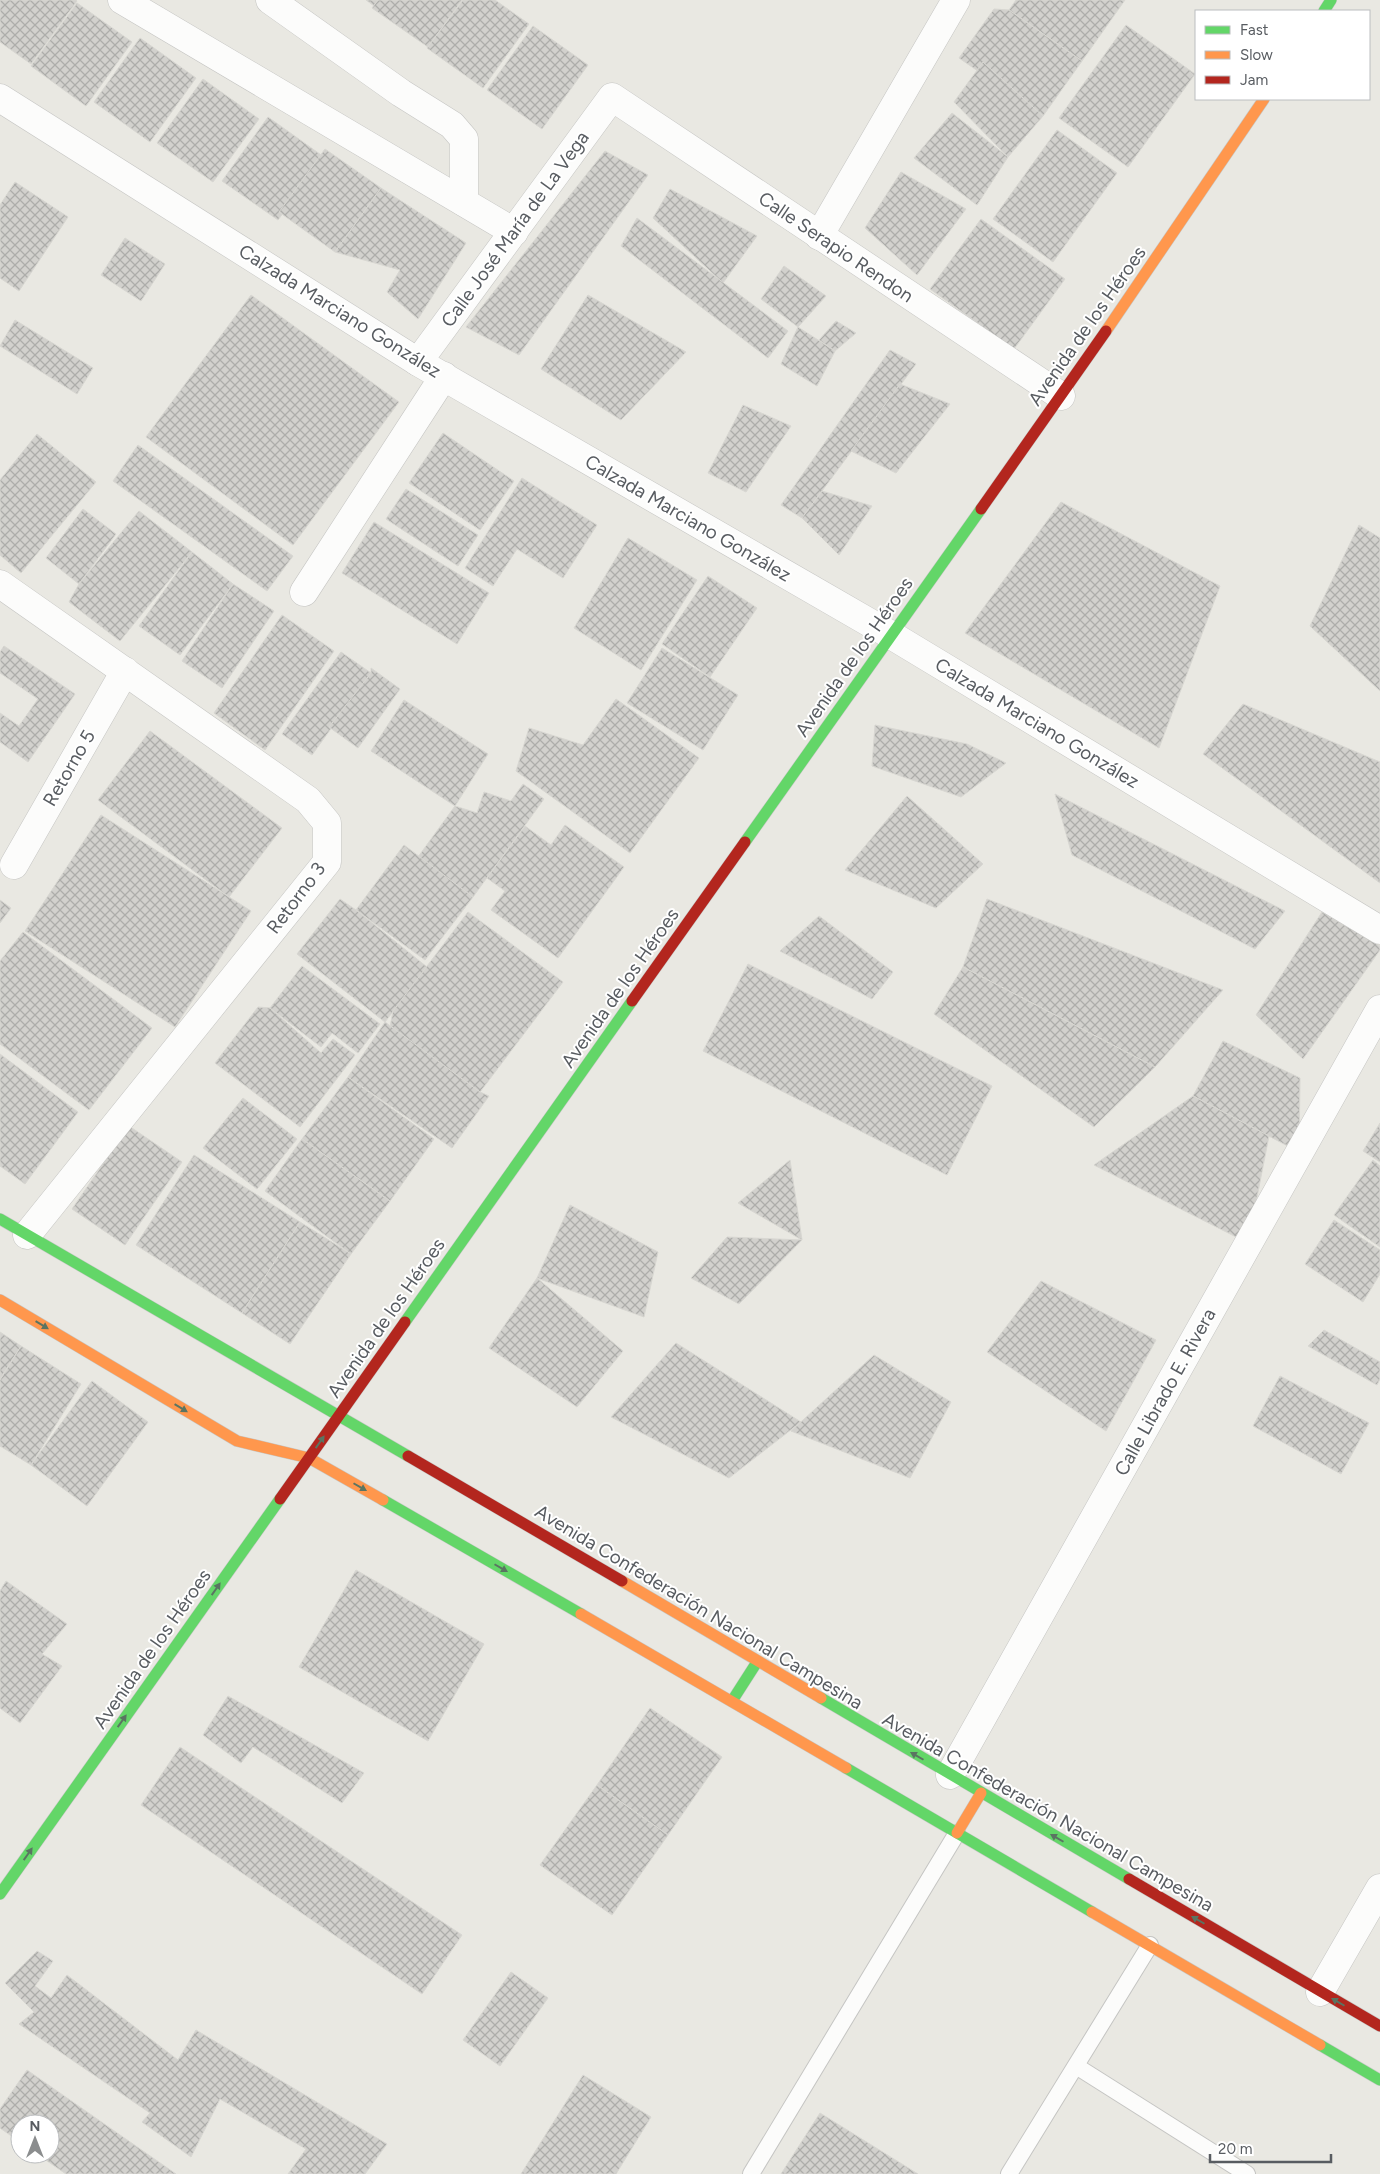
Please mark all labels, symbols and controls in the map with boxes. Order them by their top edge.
legend [1195,10,1370,100]
text: Fast [1240,21,1269,39]
text: Slow [1240,46,1273,64]
text: Jam [1240,71,1268,89]
street label: Calle José María de La Vega [436,127,594,331]
street label: Calle Serapio Rendon [754,187,918,307]
street label: Calzada Marciano González [235,239,445,383]
street label: Avenida de los Héroes [1023,242,1151,410]
street label: Calzada Marciano González [581,450,795,586]
street label: Avenida de los Héroes [790,573,918,741]
street label: Calzada Marciano González [931,653,1143,793]
street label: Retorno 5 [38,726,100,810]
street label: Retorno 3 [262,858,330,938]
street label: Avenida de los Héroes [556,904,684,1072]
street label: Avenida de los Héroes [322,1234,450,1402]
street label: Calle Librado E. Rivera [1109,1304,1221,1480]
one-way arrow [35,1320,48,1329]
one-way arrow [175,1403,188,1412]
one-way arrow [315,1435,325,1449]
one-way arrow [353,1483,367,1492]
street label: Avenida Confederación Nacional Campesina [531,1500,867,1714]
one-way arrow [494,1564,507,1573]
street label: Avenida de los Héroes [88,1565,216,1733]
one-way arrow [211,1582,221,1596]
street label: Avenida Confederación Nacional Campesina [878,1707,1218,1917]
one-way arrow [117,1714,127,1728]
one-way arrow [911,1751,924,1760]
one-way arrow [1051,1833,1064,1842]
one-way arrow [23,1847,33,1861]
one-way arrow [1191,1915,1204,1924]
one-way arrow [1331,1997,1344,2006]
north arrow [10,2114,60,2164]
text: N [30,2118,40,2135]
scale bar [1210,2132,1331,2164]
text: 20 m [1218,2140,1252,2158]

